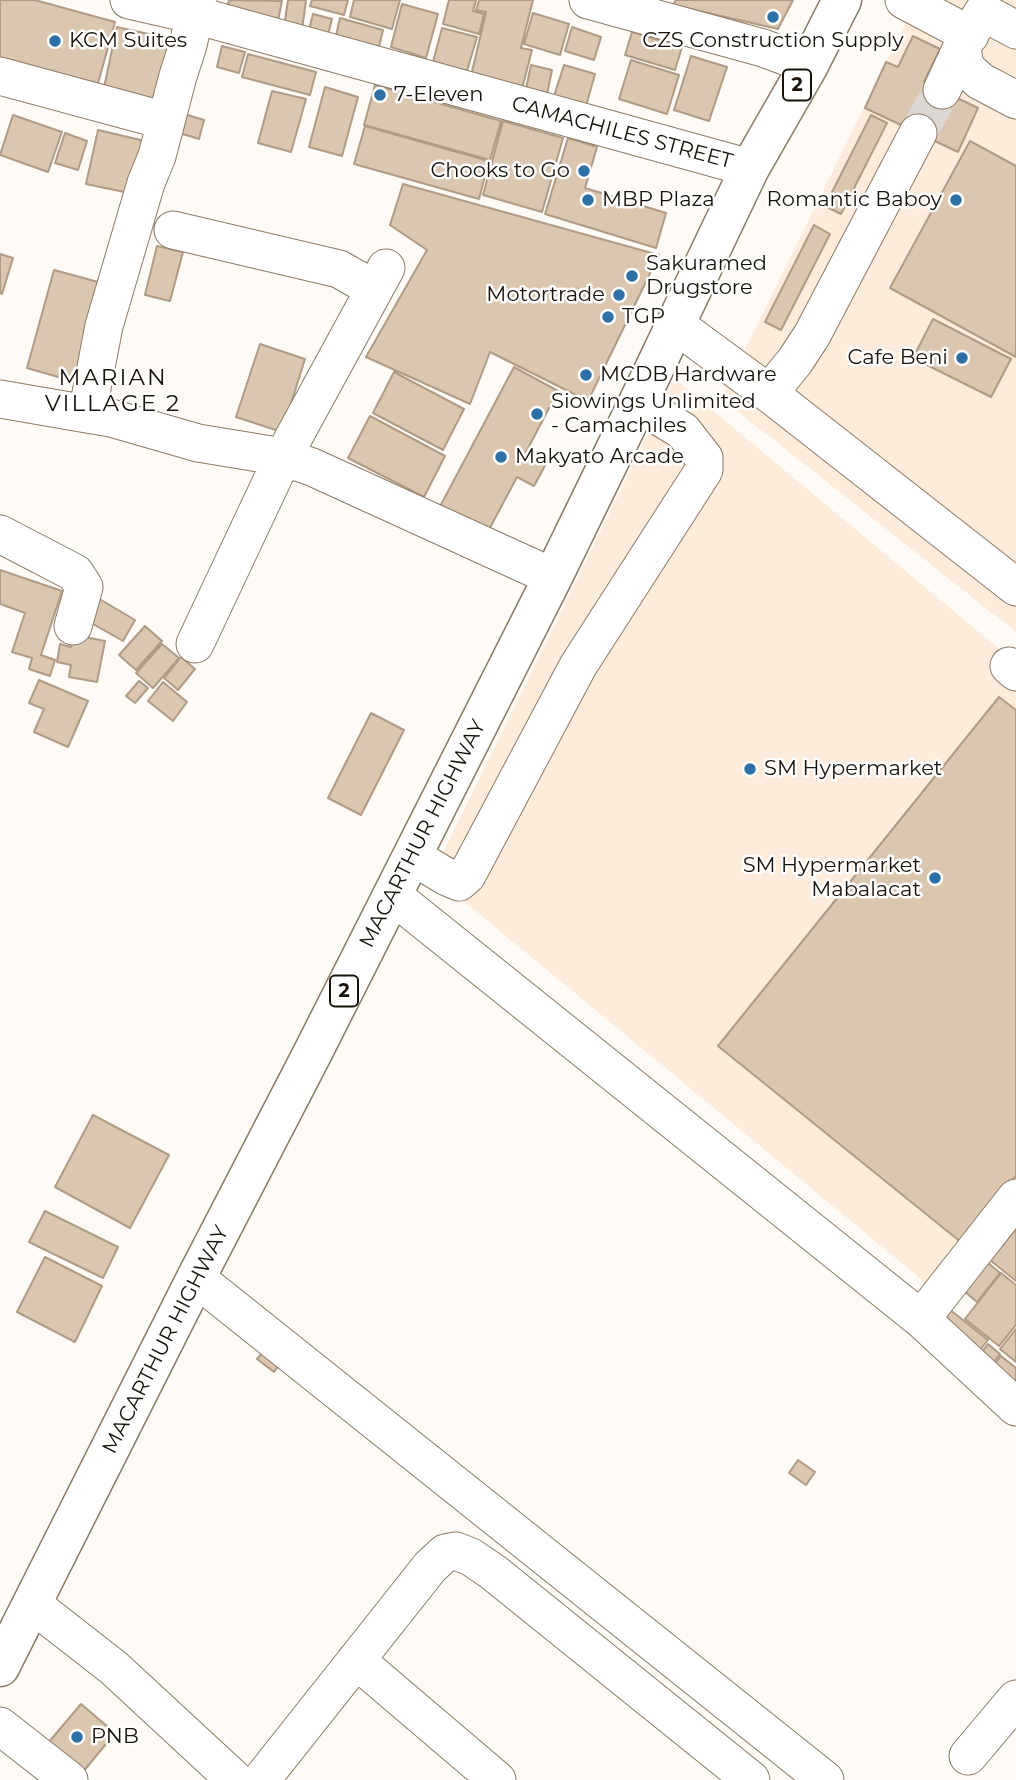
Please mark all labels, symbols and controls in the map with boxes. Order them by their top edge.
marker: CZS Construction Supply [765,9,781,25]
place label: KCM Suites [69,28,187,54]
place label: CZS Construction Supply [642,28,904,54]
marker: KCM Suites [47,33,63,49]
road number: 2 [783,69,811,100]
place label: 7-Eleven [394,82,483,108]
marker: 7-Eleven [372,87,388,103]
street label: CAMACHILES STREET [509,91,735,175]
place label: Chooks to Go [430,158,570,184]
marker: Chooks to Go [576,163,592,179]
place label: MBP Plaza [602,187,715,213]
place label: Romantic Baboy [767,187,942,213]
marker: MBP Plaza [580,192,596,208]
marker: Romantic Baboy [948,192,964,208]
place label: Sakuramed Drugstore [646,251,767,301]
marker: Sakuramed Drugstore [624,268,640,284]
place label: Motortrade [486,282,605,308]
marker: Motortrade [611,287,627,303]
place label: TGP [622,304,665,330]
marker: TGP [600,309,616,325]
place label: Cafe Beni [847,345,948,371]
marker: Cafe Beni [954,350,970,366]
place label: MCDB Hardware [600,362,777,388]
district label: MARIAN VILLAGE 2 [46,364,180,418]
marker: MCDB Hardware [578,367,594,383]
place label: Siowings Unlimited - Camachiles [551,389,756,439]
marker: Siowings Unlimited - Camachiles [529,406,545,422]
place label: Makyato Arcade [515,444,684,470]
marker: Makyato Arcade [493,449,509,465]
street label: MACARTHUR HIGHWAY [355,716,491,952]
place label: SM Hypermarket [764,756,942,782]
marker: SM Hypermarket [742,761,758,777]
place label: SM Hypermarket Mabalacat [743,853,921,903]
marker: SM Hypermarket Mabalacat [927,870,943,886]
road number: 2 [330,976,358,1007]
street label: MACARTHUR HIGHWAY [98,1222,234,1458]
place label: PNB [91,1724,139,1750]
marker: PNB [69,1729,85,1745]

